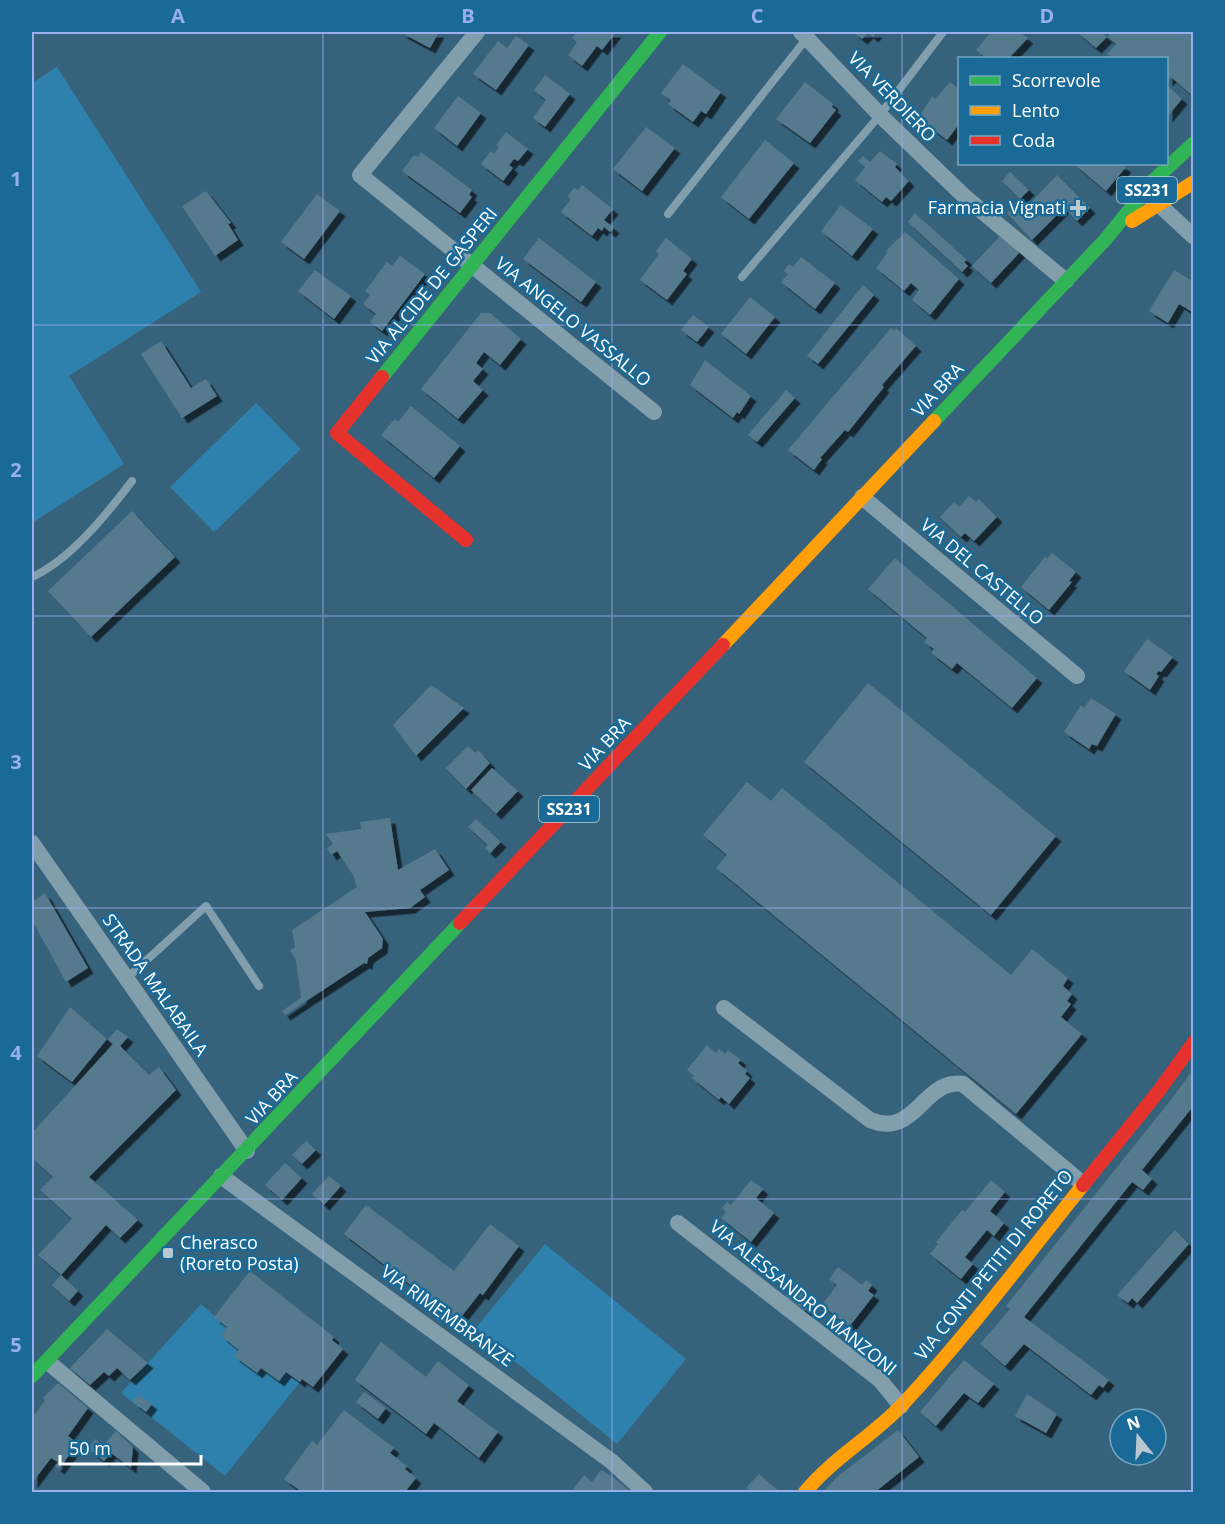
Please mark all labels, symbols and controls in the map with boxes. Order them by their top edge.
text: A [171,2,185,29]
text: B [461,2,475,29]
text: C [751,2,764,29]
text: D [1040,2,1054,29]
street label: VIA VERDIERO [843,46,942,147]
legend [958,57,1168,165]
text: Scorrevole [1012,68,1101,92]
text: Lento [1012,98,1060,122]
text: Coda [1012,128,1055,152]
text: 1 [10,165,22,192]
road number: SS231 [1117,177,1177,203]
place label: Farmacia Vignati [928,195,1066,219]
marker: Farmacia Vignati [1071,201,1085,215]
street label: VIA ALCIDE DE GASPERI [360,202,502,369]
street label: VIA ANGELO VASSALLO [491,251,657,392]
street label: VIA BRA [906,357,969,422]
text: 2 [10,456,22,483]
street label: VIA DEL CASTELLO [916,512,1049,630]
street label: VIA BRA [573,711,636,776]
text: 3 [10,748,22,775]
road number: SS231 [539,796,599,822]
street label: STRADA MALABAILA [98,909,214,1061]
text: 4 [10,1039,22,1066]
street label: VIA BRA [240,1065,303,1130]
street label: VIA CONTI PETITI DI RORETO [909,1164,1078,1365]
street label: VIA ALESSANDRO MANZONI [705,1214,902,1380]
place label: Cherasco (Roreto Posta) [180,1230,299,1275]
marker: Cherasco (Roreto Posta) [161,1246,175,1260]
street label: VIA RIMEMBRANZE [376,1259,519,1371]
text: 5 [10,1331,22,1358]
north arrow [1108,1407,1168,1467]
text: N [1124,1410,1143,1435]
scale bar [60,1428,201,1466]
text: 50 m [69,1436,111,1460]

